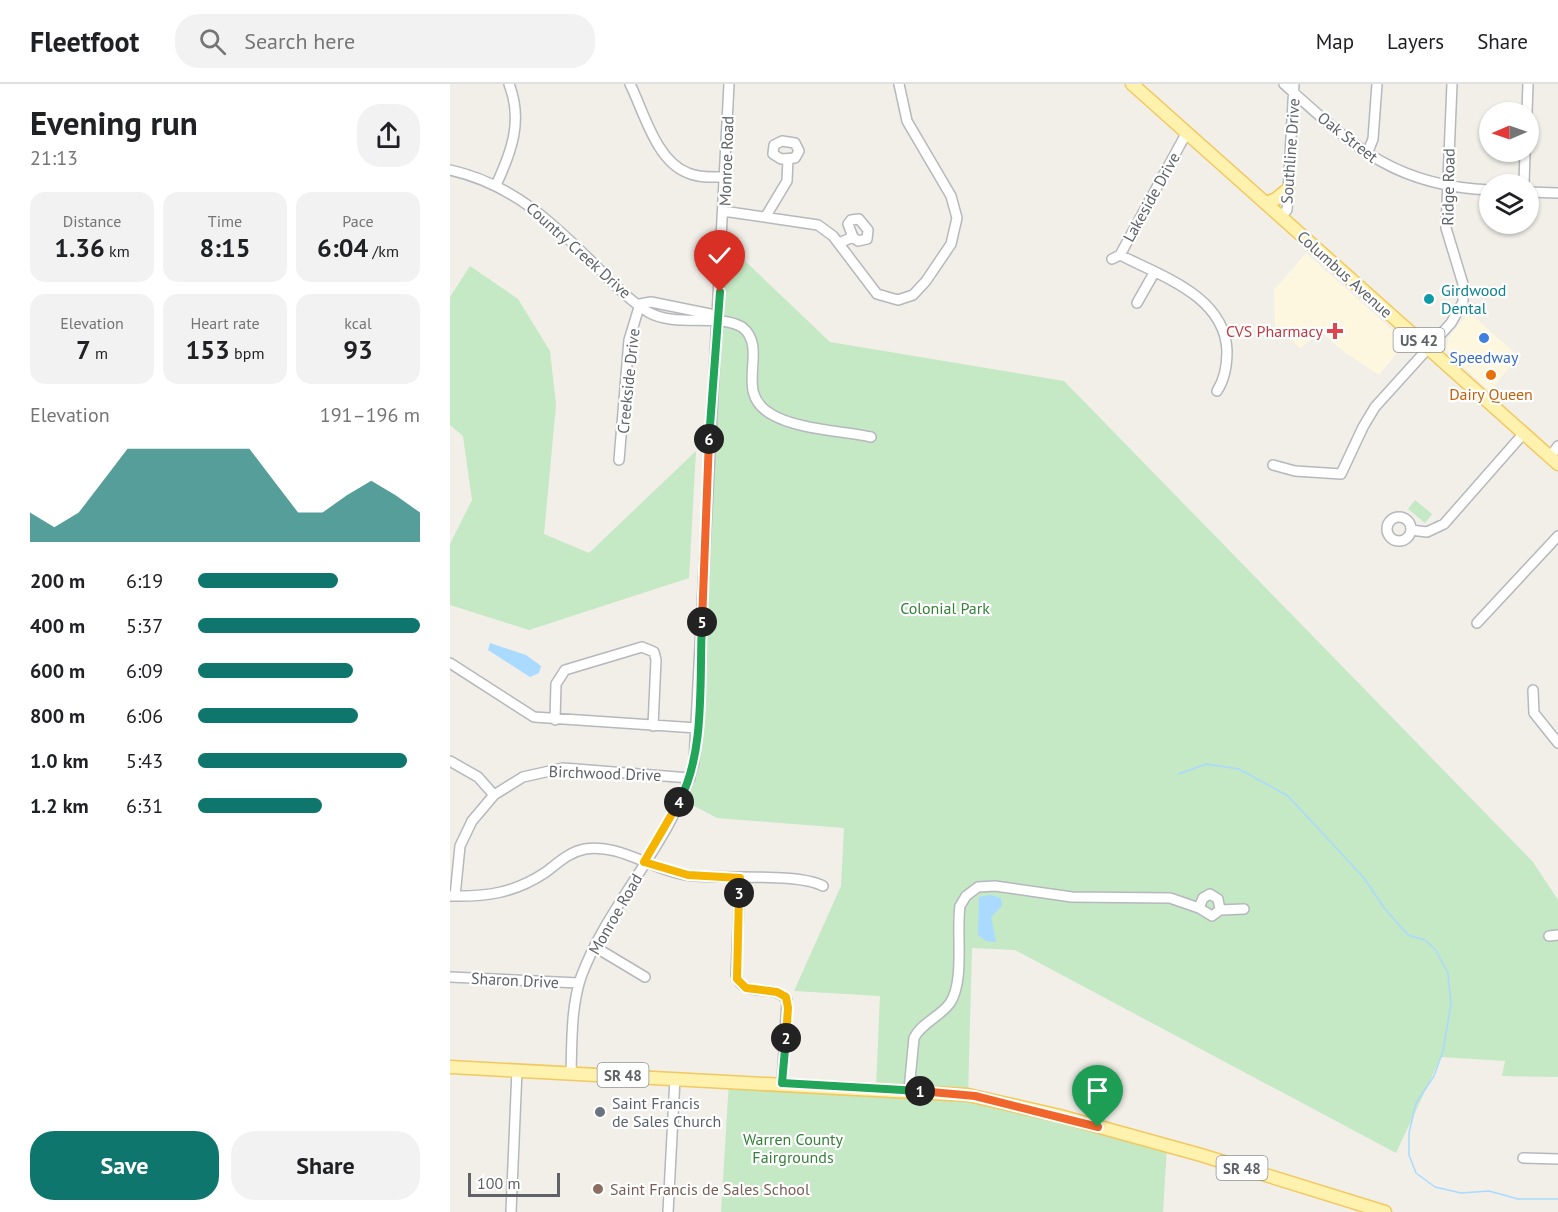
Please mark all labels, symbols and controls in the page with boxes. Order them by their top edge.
search box [175,14,595,68]
text: Fleetfoot [30,23,139,60]
icon: search [196,25,229,58]
text: Search here [244,27,355,55]
text: Map [1316,28,1354,55]
text: Layers [1387,28,1444,55]
text: Share [1477,28,1528,55]
street label: Southline Drive [1276,98,1304,204]
text: Evening run [30,101,198,144]
north arrow [1479,102,1539,162]
map controls [1479,102,1539,234]
button: share [357,104,420,167]
street label: Oak Street [1314,107,1383,167]
street label: Monroe Road [714,116,738,206]
text: 21:13 [30,145,78,171]
street label: Ridge Road [1437,148,1459,226]
street label: Lakeside Drive [1118,149,1184,245]
button: layers [1479,174,1539,234]
street label: Country Creek Drive [522,198,636,302]
text: Distance [63,211,121,231]
text: Time [208,211,242,231]
text: Pace [342,211,374,231]
street label: Columbus Avenue [1293,226,1397,322]
pin [694,230,745,292]
text: 1.36 [54,231,105,264]
text: 8:15 [199,231,251,264]
text: 6:04 [317,231,368,264]
icon: check [703,239,736,272]
text: km [105,241,130,261]
text: /km [368,241,399,261]
place label: Girdwood Dental [1441,280,1506,318]
marker: Girdwood Dental [1422,292,1436,306]
text: Elevation [60,313,124,333]
text: Heart rate [190,313,260,333]
text: kcal [344,313,372,333]
place label: CVS Pharmacy [1226,321,1324,341]
marker: CVS Pharmacy [1328,324,1342,338]
street label: Creekside Drive [613,327,643,435]
road number: US 42 [1394,328,1444,352]
marker: Speedway [1477,331,1491,345]
text: 7 [76,333,91,366]
text: 153 [186,333,230,366]
text: 93 [343,333,373,366]
text: m [91,343,108,363]
text: bpm [230,343,264,363]
place label: Speedway [1450,347,1519,367]
marker: Dairy Queen [1484,368,1498,382]
place label: Dairy Queen [1449,384,1533,404]
text: Elevation [30,402,110,428]
text: 191–196 m [320,402,420,428]
pin: 6 [694,424,724,454]
text: 6 [704,429,714,449]
text: 200 m [30,568,85,594]
text: 6:19 [126,568,163,594]
park label: Colonial Park [900,598,990,618]
pin: 5 [687,607,717,637]
text: 5 [697,612,707,632]
text: 400 m [30,613,85,639]
text: 5:37 [126,613,163,639]
text: 600 m [30,658,85,684]
text: 6:09 [126,658,163,684]
text: 800 m [30,703,85,729]
text: 6:06 [126,703,163,729]
text: 1.0 km [30,748,89,774]
text: 5:43 [126,748,163,774]
street label: Birchwood Drive [548,761,662,785]
pin: 4 [664,787,694,817]
text: 4 [674,792,684,812]
text: 1.2 km [30,793,89,819]
text: 6:31 [126,793,163,819]
street label: Monroe Road [584,870,646,958]
pin: 3 [724,878,754,908]
text: 3 [734,883,744,903]
street label: Sharon Drive [470,968,560,992]
pin: 2 [771,1023,801,1053]
text: 2 [781,1028,791,1048]
road number: SR 48 [598,1063,648,1087]
pin [1072,1065,1123,1127]
icon: arrive [1081,1074,1114,1107]
pin: 1 [905,1076,935,1106]
text: 1 [915,1081,925,1101]
place label: Saint Francis de Sales Church [612,1093,721,1131]
marker: Saint Francis de Sales Church [593,1105,607,1119]
park label: Warren County Fairgrounds [743,1129,844,1167]
button: Save [30,1131,219,1200]
button: Share [231,1131,420,1200]
road number: SR 48 [1216,1156,1268,1180]
scale bar [468,1170,560,1198]
text: 100 m [477,1173,520,1193]
place label: Saint Francis de Sales School [610,1179,810,1199]
marker: Saint Francis de Sales School [591,1182,605,1196]

